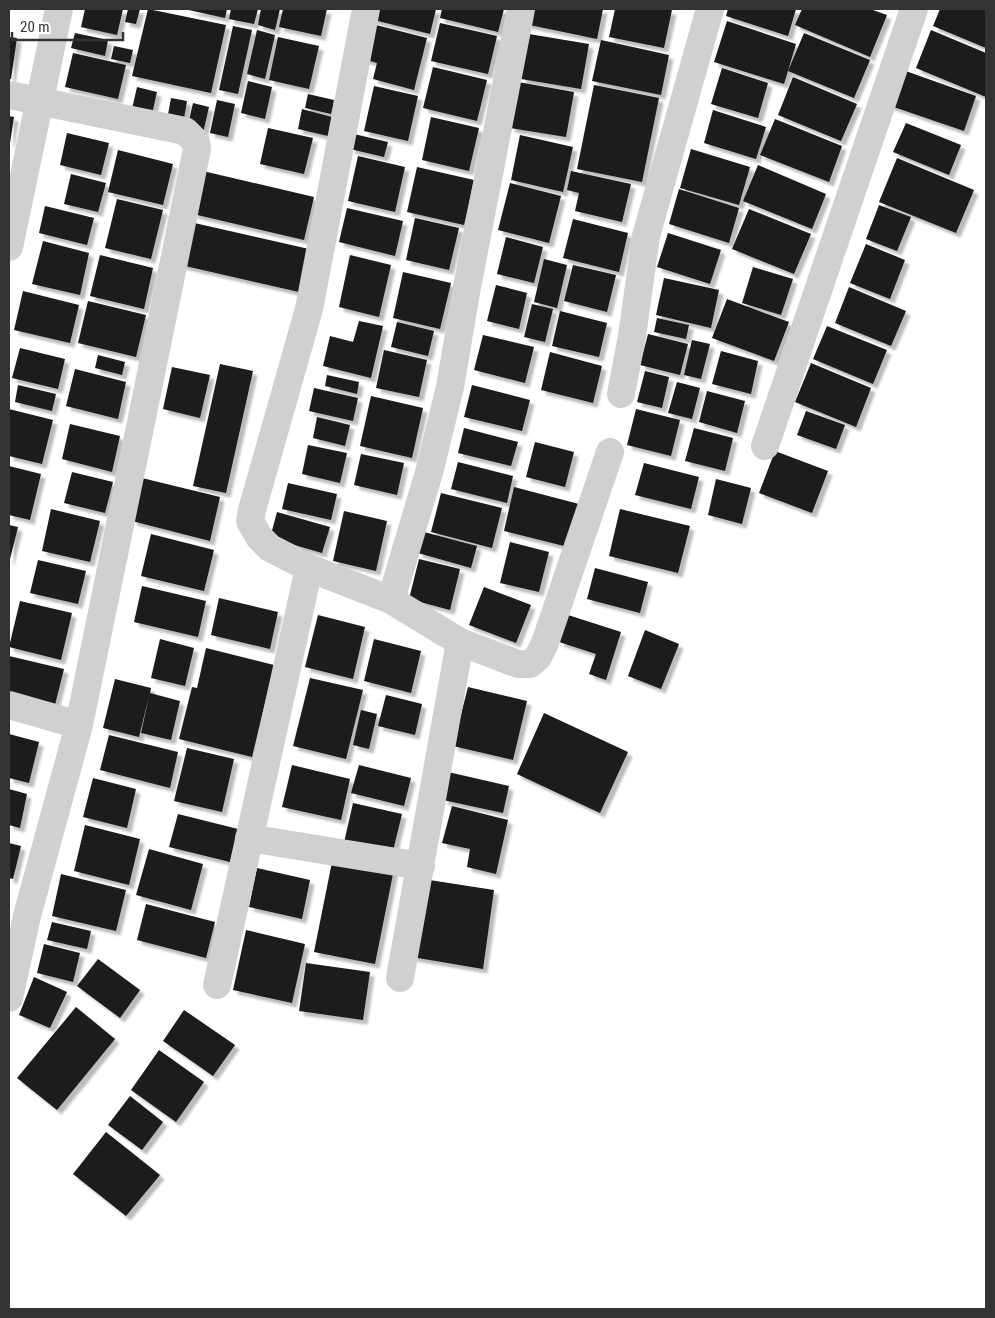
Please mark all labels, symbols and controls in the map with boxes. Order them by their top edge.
scale bar [12,10,124,42]
text: 20 m [20,18,50,36]

